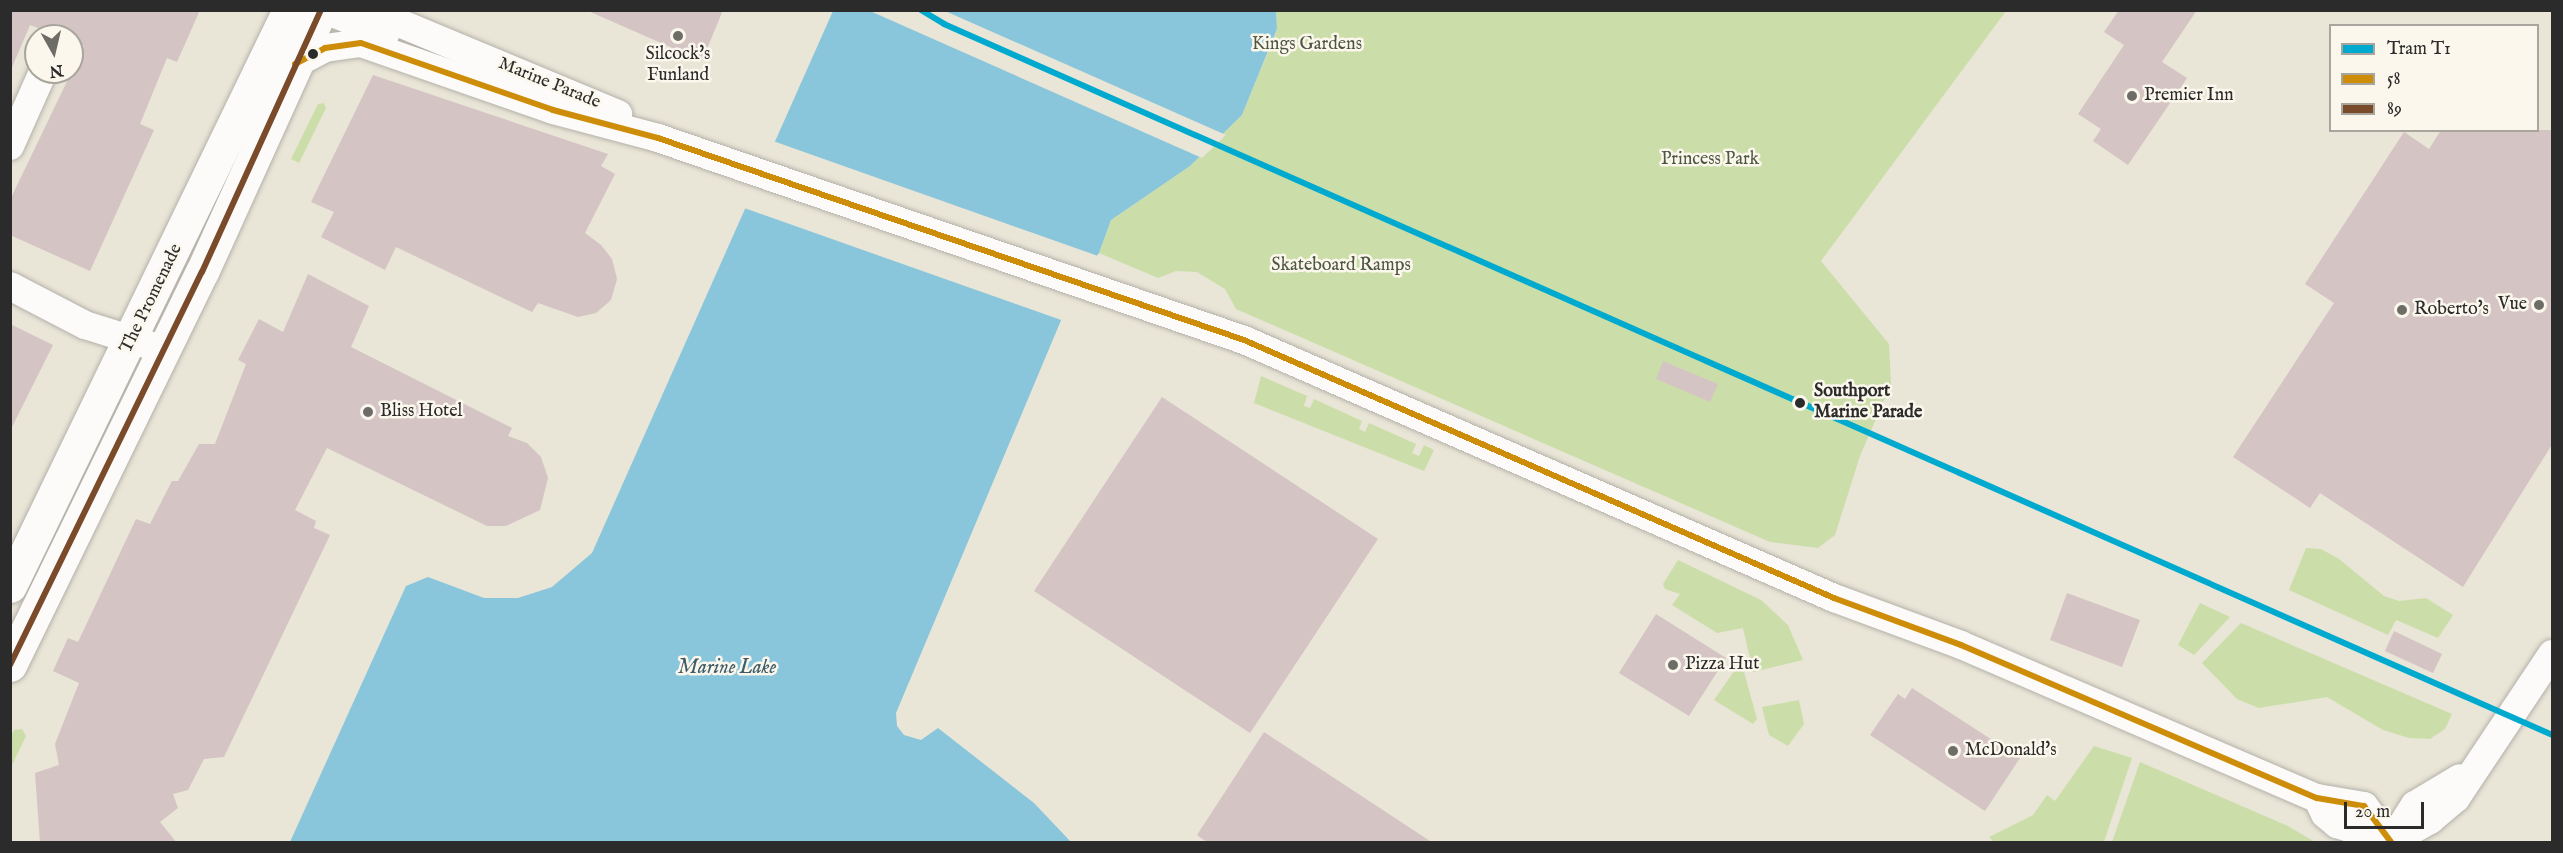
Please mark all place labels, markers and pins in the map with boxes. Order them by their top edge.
marker: Silcock's Funland [671,29,685,43]
place label: Silcock's Funland [646,45,710,88]
unlabelled marker [307,48,319,60]
place label: Premier Inn [2144,85,2234,107]
marker: Premier Inn [2125,89,2139,103]
place label: Vue [2498,294,2527,316]
marker: Vue [2532,298,2546,312]
place label: Roberto's [2414,299,2489,321]
marker: Roberto's [2395,303,2409,317]
place label: Southport Marine Parade [1814,382,1922,424]
marker: Southport Marine Parade [1791,394,1809,412]
place label: Bliss Hotel [380,401,462,423]
marker: Bliss Hotel [361,405,375,419]
place label: Pizza Hut [1685,654,1759,676]
marker: Pizza Hut [1666,658,1680,672]
place label: McDonald's [1965,740,2057,762]
marker: McDonald's [1946,744,1960,758]

